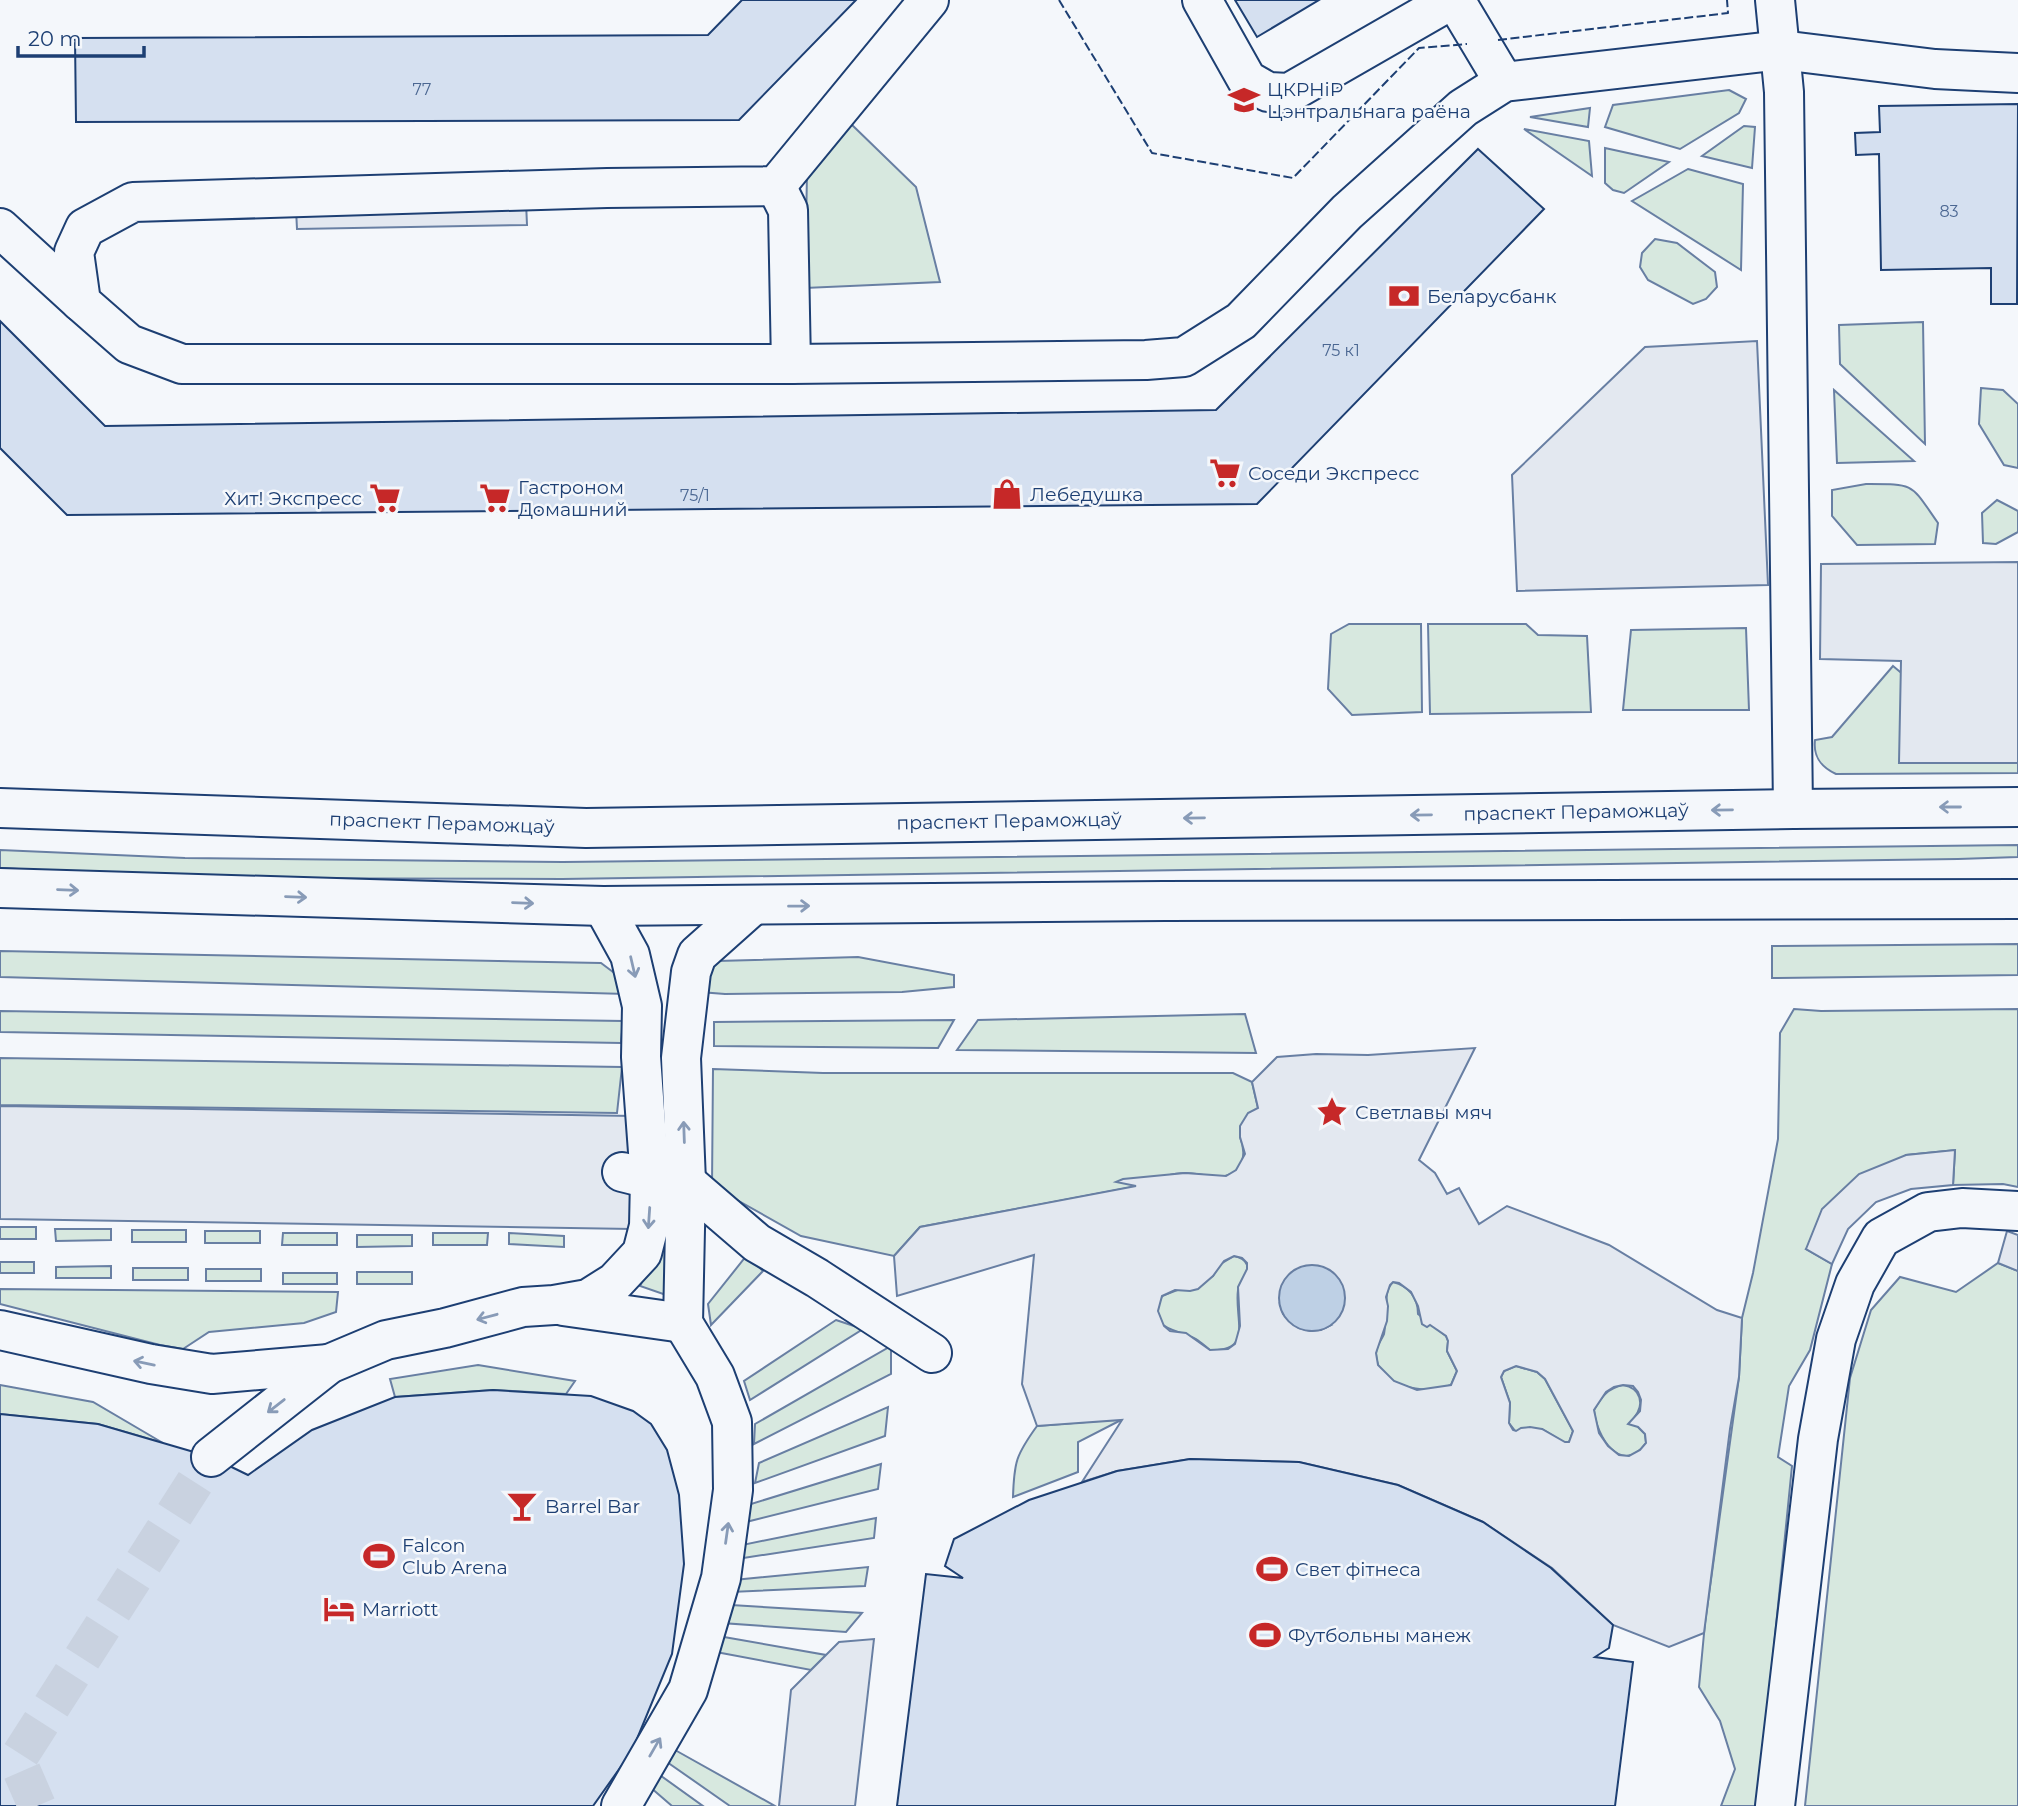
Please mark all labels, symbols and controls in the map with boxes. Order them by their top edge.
scale bar [18,14,144,58]
text: 20 m [28,26,82,51]
place label: ЦКРНіР Цэнтральнага раёна [1267,78,1471,123]
house number: 77 [413,80,431,99]
school or university icon: ЦКРНіР Цэнтральнага раёна [1227,83,1261,117]
house number: 83 [1939,202,1959,221]
bank icon: Беларусбанк [1387,279,1421,313]
place label: Беларусбанк [1427,285,1557,308]
house number: 75 к1 [1322,341,1360,360]
supermarket icon: Соседи Экспресс [1208,456,1242,490]
place label: Соседи Экспресс [1248,462,1420,485]
place label: Гастроном Домашний [518,476,628,521]
shop icon: Лебедушка [990,477,1024,511]
supermarket icon: Хит! Экспресс [368,481,402,515]
supermarket icon: Гастроном Домашний [478,481,512,515]
place label: Лебедушка [1030,483,1143,506]
house number: 75/1 [680,486,710,505]
place label: Хит! Экспресс [224,487,362,510]
street label: праспект Пераможцаў [1463,799,1689,825]
one-way arrow [1939,801,1962,814]
one-way arrow [1711,803,1734,816]
street label: праспект Пераможцаў [329,808,555,838]
street label: праспект Пераможцаў [896,808,1122,834]
one-way arrow [1410,808,1433,821]
one-way arrow [1183,812,1206,825]
one-way arrow [56,883,79,896]
one-way arrow [284,890,307,903]
one-way arrow [511,897,534,910]
one-way arrow [788,899,811,912]
one-way arrow [626,955,640,978]
place icon: Светлавы мяч [1315,1095,1349,1129]
place label: Светлавы мяч [1355,1101,1492,1124]
one-way arrow [677,1121,691,1144]
one-way arrow [642,1206,655,1228]
one-way arrow [476,1311,499,1324]
one-way arrow [133,1355,156,1369]
one-way arrow [267,1399,285,1414]
bar icon: Barrel Bar [505,1489,539,1523]
place label: Barrel Bar [545,1495,640,1518]
one-way arrow [721,1523,734,1545]
place label: Falcon Club Arena [402,1534,508,1579]
sports icon: Falcon Club Arena [362,1539,396,1573]
sports icon: Свет фітнеса [1255,1552,1289,1586]
place label: Свет фітнеса [1295,1558,1421,1581]
hotel icon: Marriott [322,1592,356,1626]
place label: Marriott [362,1598,439,1621]
sports icon: Футбольны манеж [1248,1618,1282,1652]
place label: Футбольны манеж [1288,1624,1471,1647]
one-way arrow [649,1737,662,1758]

